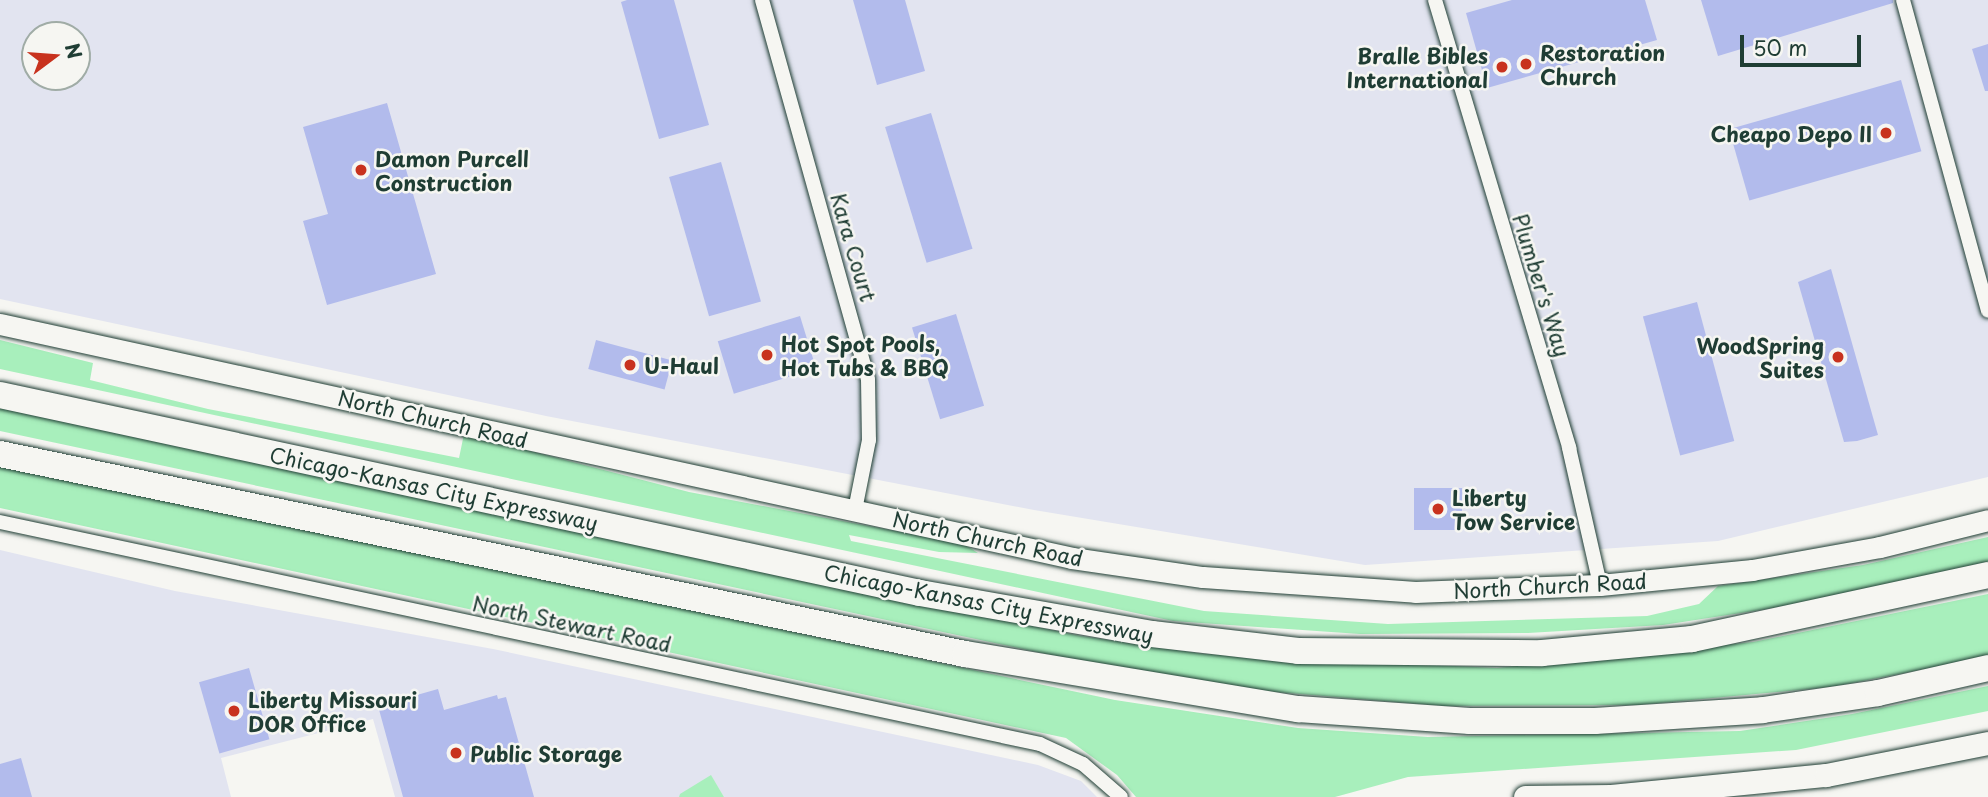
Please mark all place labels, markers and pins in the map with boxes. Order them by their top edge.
place label: Restoration Church [1540,39,1665,89]
place label: Bralle Bibles International [1347,42,1488,92]
marker: Restoration Church [1518,56,1534,72]
marker: Bralle Bibles International [1494,59,1510,75]
place label: Cheapo Depo II [1711,120,1872,146]
marker: Cheapo Depo II [1878,125,1894,141]
place label: Damon Purcell Construction [375,145,529,195]
marker: Damon Purcell Construction [353,162,369,178]
place label: Hot Spot Pools, Hot Tubs & BBQ [781,330,950,380]
place label: WoodSpring Suites [1696,332,1824,382]
marker: Hot Spot Pools, Hot Tubs & BBQ [759,347,775,363]
marker: WoodSpring Suites [1830,349,1846,365]
place label: U-Haul [644,352,719,378]
marker: U-Haul [622,357,638,373]
place label: Liberty Tow Service [1452,484,1576,534]
marker: Liberty Tow Service [1430,501,1446,517]
place label: Liberty Missouri DOR Office [248,686,418,736]
marker: Liberty Missouri DOR Office [226,703,242,719]
place label: Public Storage [470,740,623,766]
marker: Public Storage [448,745,464,761]

